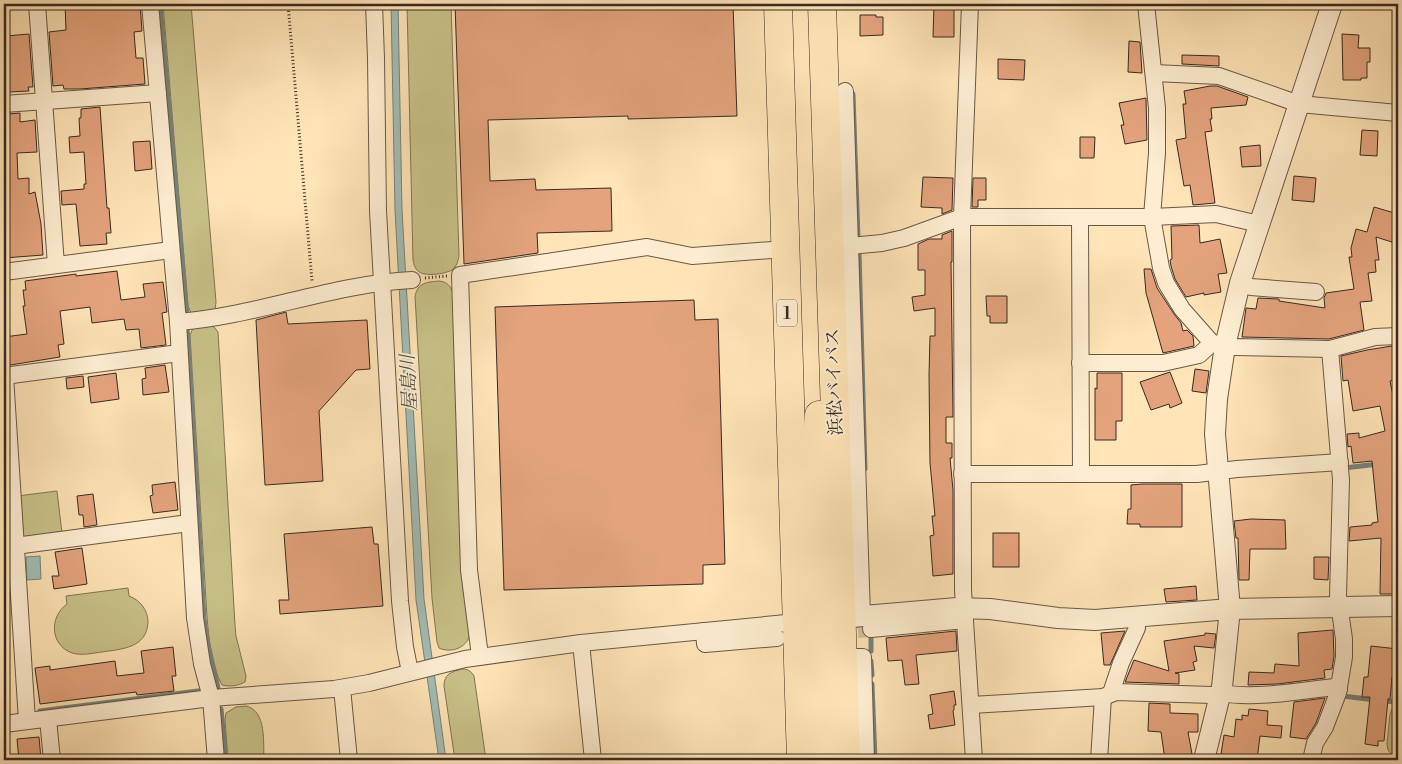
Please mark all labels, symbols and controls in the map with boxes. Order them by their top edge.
road number: 1 [777,300,797,326]
street label: 浜松バイパス [821,328,848,436]
water label: 屋島川 [395,352,422,412]

